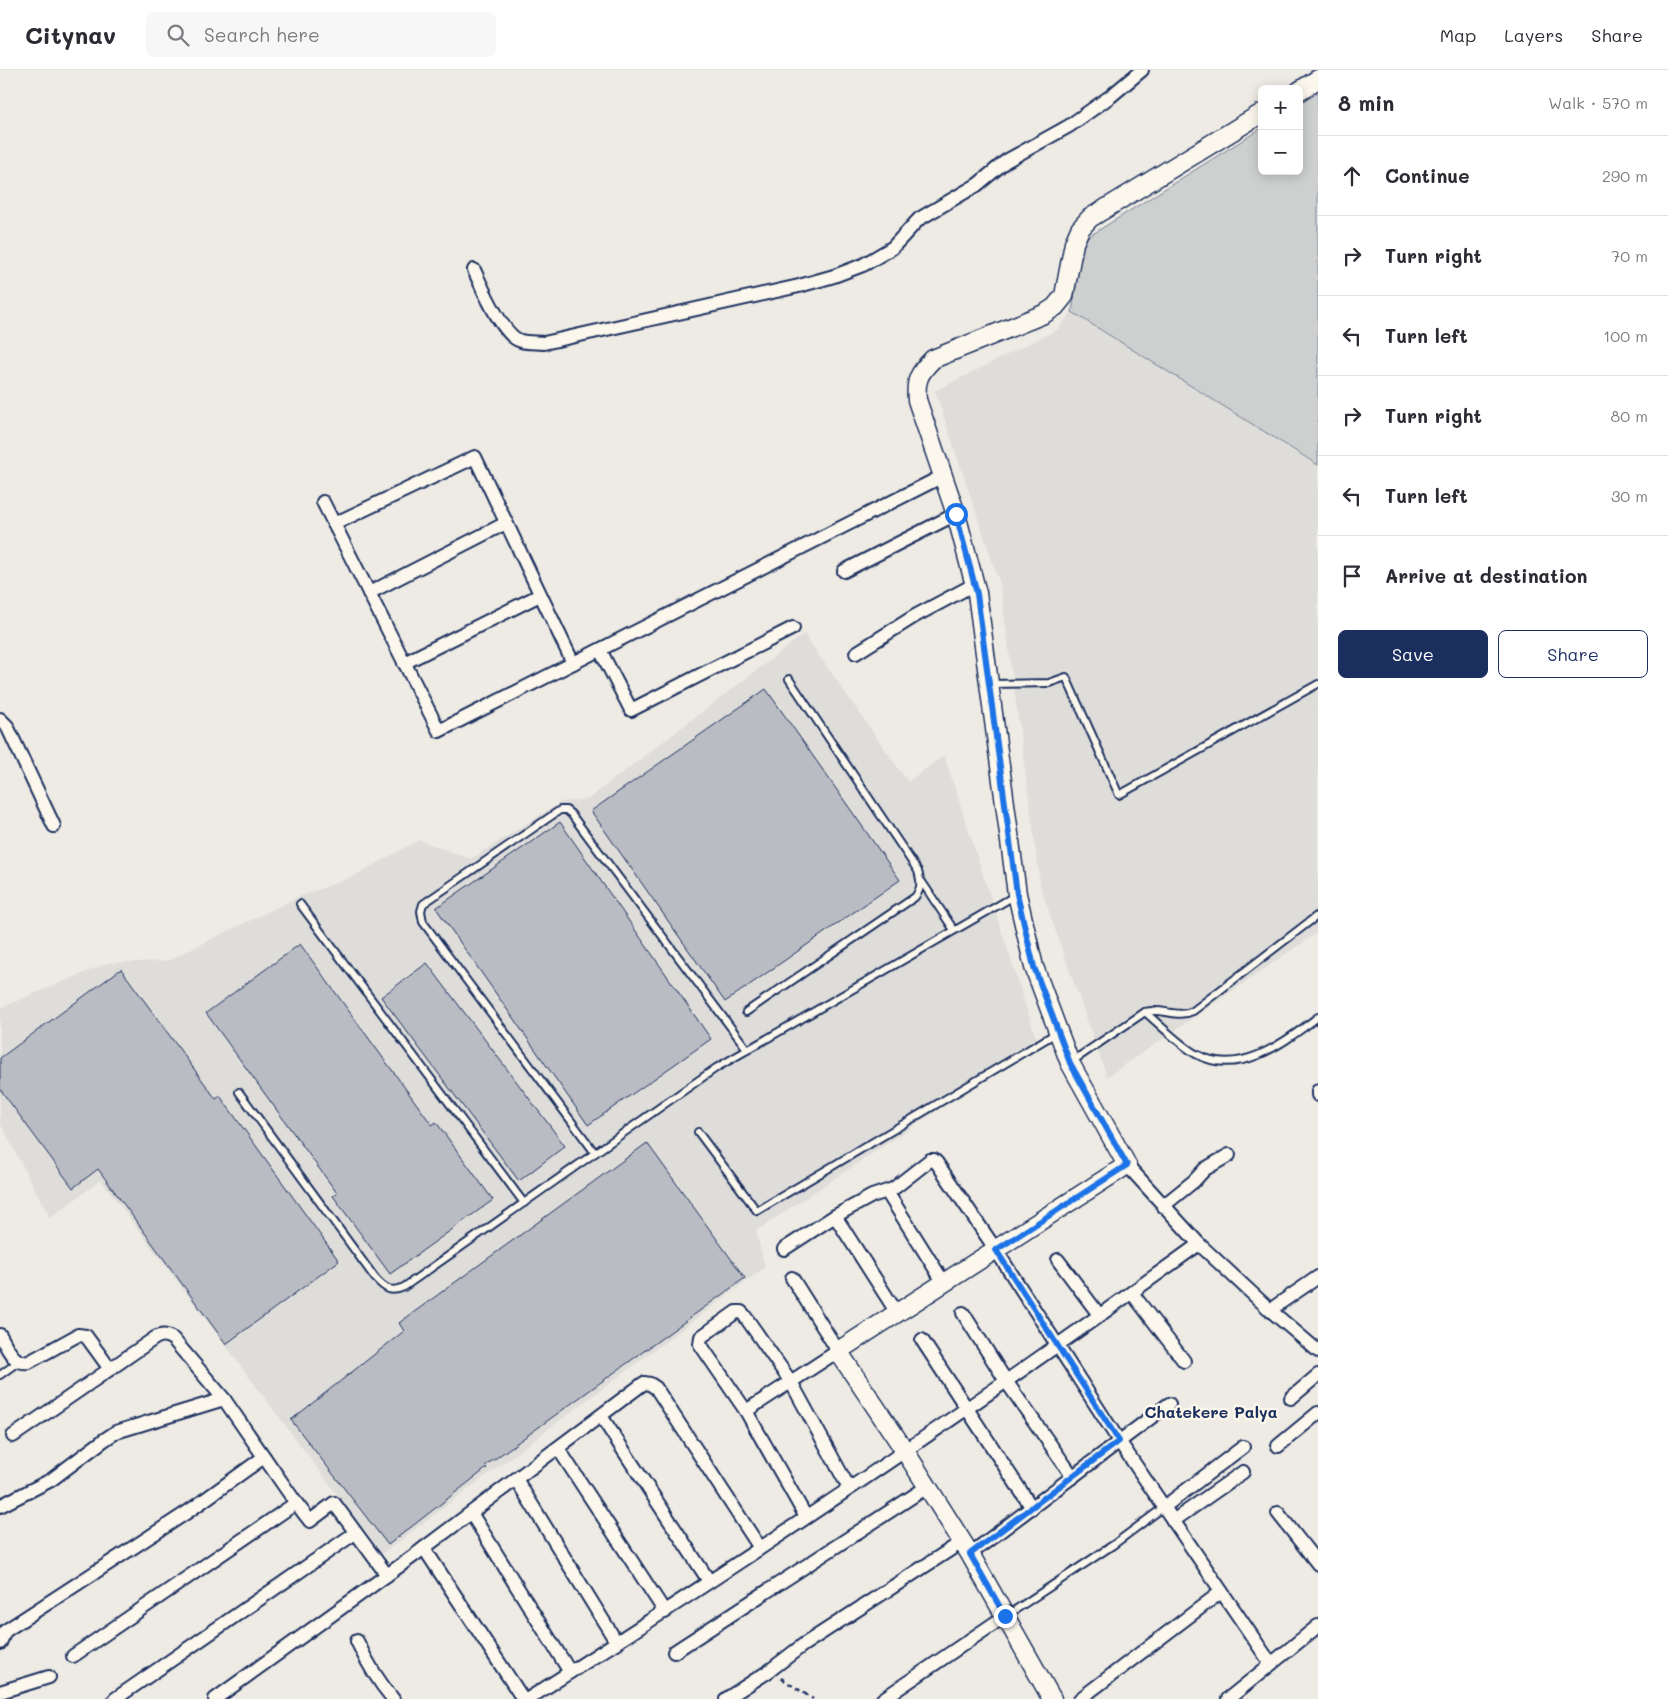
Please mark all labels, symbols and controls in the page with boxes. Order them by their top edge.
search box [146,12,496,57]
text: Citynav [25,19,116,50]
icon: search [164,21,192,49]
text: Search here [204,22,320,47]
text: Map [1440,23,1476,47]
text: Layers [1504,23,1563,47]
text: Share [1591,23,1643,47]
map controls [1258,85,1303,175]
button: + [1258,85,1303,130]
text: 8 min [1338,89,1394,116]
text: Walk · 570 m [1548,92,1648,113]
button: − [1258,130,1303,175]
icon: ahead [1338,162,1366,190]
text: Continue [1385,163,1470,188]
text: 290 m [1602,165,1648,186]
icon: right [1338,242,1366,270]
text: Turn right [1385,243,1482,268]
text: 70 m [1611,245,1648,266]
icon: left [1338,322,1366,350]
text: Turn left [1385,323,1468,348]
text: 100 m [1603,325,1648,346]
icon: right [1338,402,1366,430]
text: Turn right [1385,403,1482,428]
text: 80 m [1611,405,1648,426]
icon: left [1338,482,1366,510]
text: Turn left [1385,483,1468,508]
text: 30 m [1611,485,1648,506]
route start [945,503,968,526]
icon: arrive [1338,562,1366,590]
text: Arrive at destination [1385,563,1588,588]
button: Save [1338,630,1488,678]
button: Share [1498,630,1648,678]
district label: Chatekere Palya [1145,1401,1278,1422]
route end [994,1605,1017,1628]

